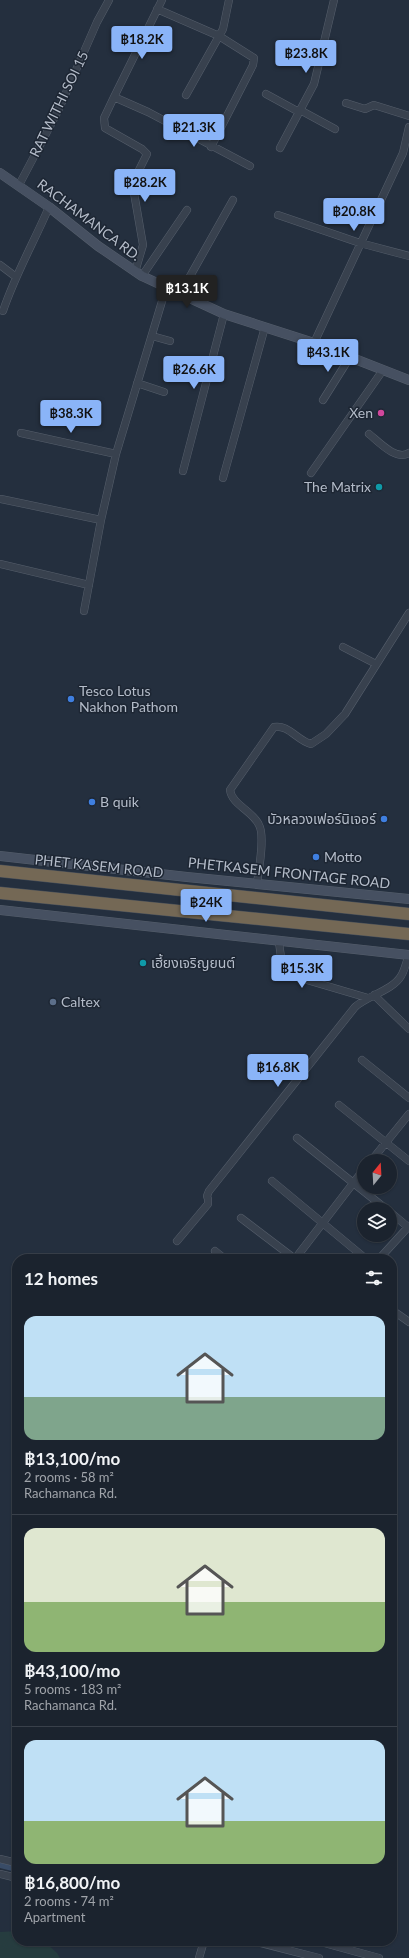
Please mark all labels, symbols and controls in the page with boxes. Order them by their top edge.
pin: ฿18.2K [109,26,175,60]
text: ฿18.2K [120,31,164,47]
pin: ฿23.8K [273,40,339,74]
text: ฿23.8K [284,45,328,61]
street label: RAT WITHI SOI 15 [25,48,92,160]
pin: ฿21.3K [161,114,227,148]
text: ฿21.3K [172,119,216,135]
pin: ฿28.2K [112,169,178,203]
text: ฿28.2K [123,174,167,190]
street label: RACHAMANCA RD. [34,175,144,264]
pin: ฿20.8K [321,198,387,232]
text: ฿20.8K [332,203,376,219]
pin: ฿13.1K [154,275,220,309]
text: ฿13.1K [165,280,209,296]
pin: ฿43.1K [295,339,361,373]
text: ฿43.1K [306,344,350,360]
pin: ฿26.6K [161,356,227,390]
text: ฿26.6K [172,361,216,377]
pin: ฿38.3K [38,400,104,434]
place label: Xen [349,404,373,421]
text: ฿38.3K [49,405,93,421]
marker: Xen [376,408,386,418]
place label: The Matrix [304,478,371,495]
marker: The Matrix [374,482,384,492]
place label: Tesco Lotus Nakhon Pathom [79,682,178,715]
marker: Tesco Lotus Nakhon Pathom [66,694,76,704]
place label: B quik [100,793,140,810]
marker: B quik [87,797,97,807]
place label: บัวหลวงเฟอร์นิเจอร์ [267,810,377,827]
marker: บัวหลวงเฟอร์นิเจอร์ [379,814,389,824]
place label: Motto [324,848,362,865]
street label: PHET KASEM ROAD [34,850,164,881]
marker: Motto [311,852,321,862]
street label: PHETKASEM FRONTAGE ROAD [187,853,391,892]
pin: ฿24K [182,889,230,923]
text: ฿24K [190,894,222,910]
place label: เฮี้ยงเจริญยนต์ [151,953,235,971]
pin: ฿15.3K [269,955,335,989]
marker: เฮี้ยงเจริญยนต์ [138,958,148,968]
text: ฿15.3K [280,960,324,976]
place label: Caltex [61,993,100,1010]
marker: Caltex [48,997,58,1007]
pin: ฿16.8K [245,1054,311,1088]
text: ฿16.8K [256,1059,300,1075]
north arrow [357,1154,397,1194]
map controls [357,1154,397,1242]
button: layers [357,1202,397,1242]
icon: filters [363,1267,385,1289]
text: 12 homes [24,1268,98,1289]
icon: home [169,1342,241,1414]
text: ฿13,100/mo [24,1448,120,1469]
text: 2 rooms · 58 m² [24,1469,114,1485]
text: Rachamanca Rd. [24,1485,117,1501]
icon: home [169,1554,241,1626]
text: ฿43,100/mo [24,1660,120,1681]
text: 5 rooms · 183 m² [24,1681,121,1697]
text: Rachamanca Rd. [24,1697,117,1713]
icon: home [169,1766,241,1838]
text: ฿16,800/mo [24,1872,120,1893]
text: 2 rooms · 74 m² [24,1893,114,1909]
text: Apartment [24,1909,85,1925]

